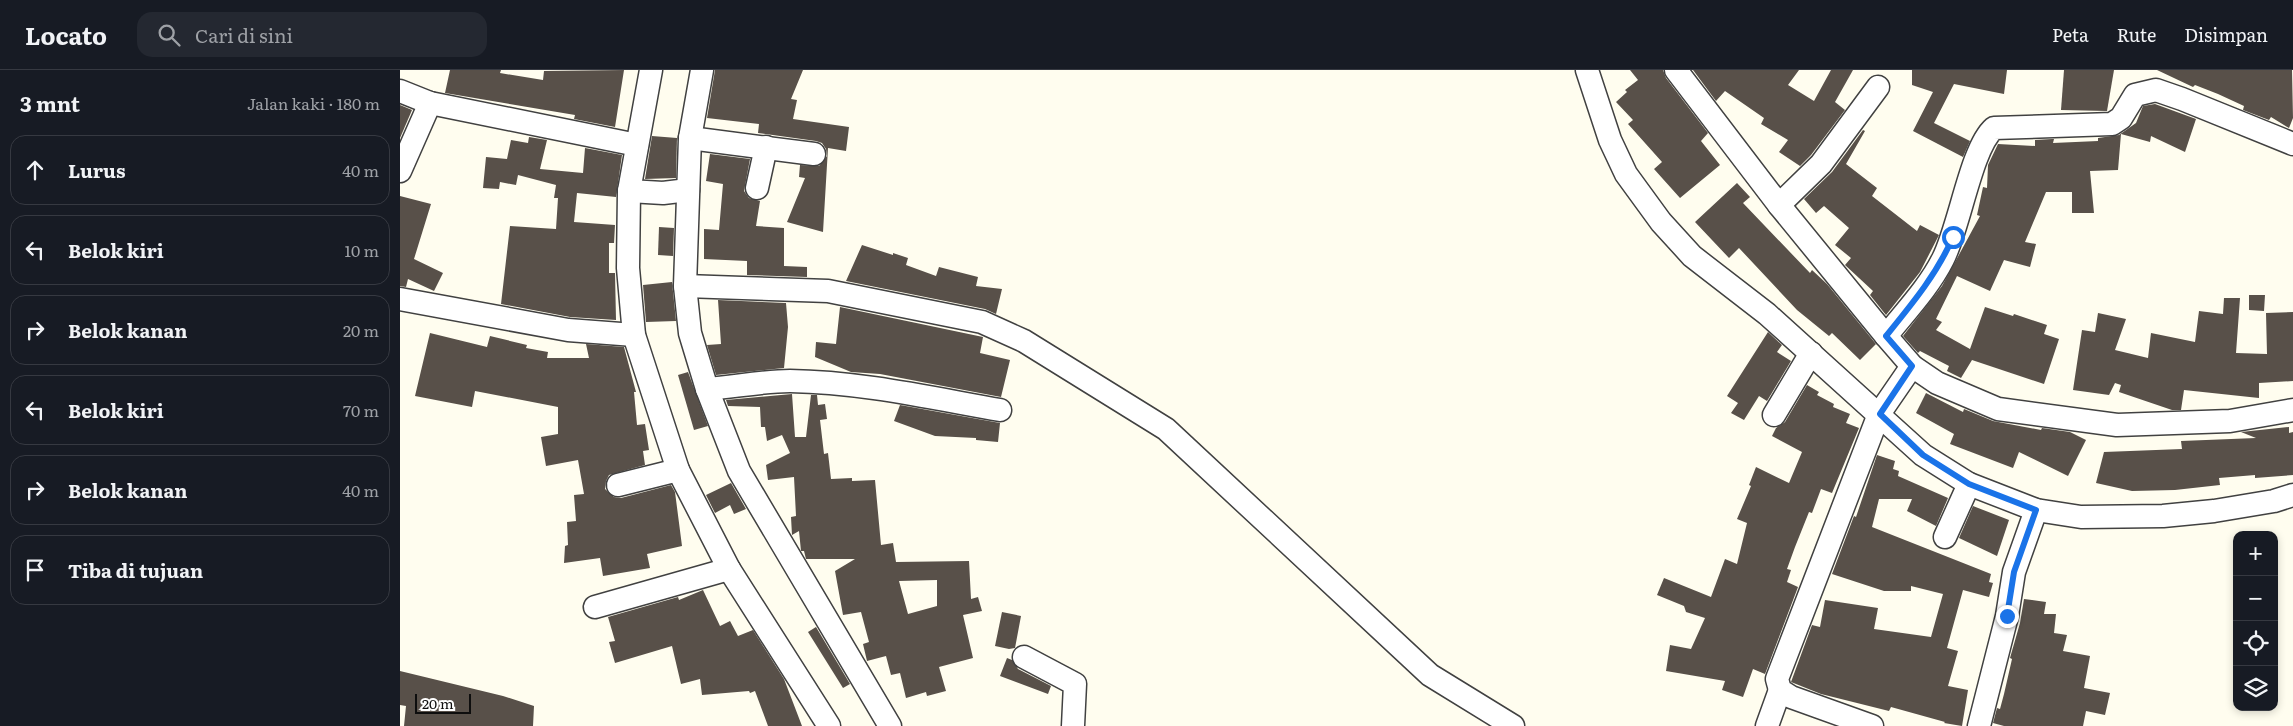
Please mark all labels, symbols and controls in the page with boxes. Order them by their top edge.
search box [137,12,487,57]
text: Locato [25,17,107,52]
icon: search [155,21,183,49]
text: Cari di sini [195,21,293,49]
text: Peta [2052,21,2089,48]
text: Rute [2117,21,2156,48]
text: Disimpan [2184,21,2268,48]
text: 3 mnt [20,87,80,118]
text: Jalan kaki · 180 m [247,91,380,115]
icon: ahead [21,156,49,184]
text: Lurus [68,156,125,184]
text: 40 m [342,158,379,182]
route start [1942,226,1965,249]
icon: left [21,236,49,264]
text: Belok kiri [68,236,164,264]
text: 10 m [345,238,379,262]
icon: right [21,316,49,344]
text: Belok kanan [68,316,187,344]
text: 20 m [343,318,379,342]
icon: left [21,396,49,424]
text: Belok kiri [68,396,164,424]
text: 70 m [343,398,379,422]
icon: right [21,476,49,504]
text: Belok kanan [68,476,187,504]
text: 40 m [342,478,379,502]
map controls [2233,531,2278,711]
button: + [2233,531,2278,576]
icon: arrive [21,556,49,584]
text: Tiba di tujuan [68,556,203,584]
button: − [2233,576,2278,621]
route end [1996,605,2019,628]
button: locate [2233,621,2278,666]
button: layers [2233,666,2278,711]
scale bar [415,691,471,714]
text: 20 m [422,693,454,713]

